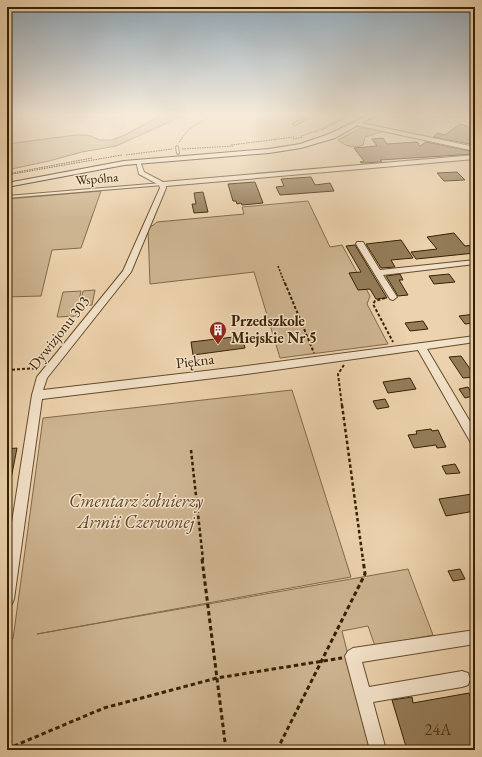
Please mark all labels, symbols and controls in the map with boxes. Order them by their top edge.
street label: Wspólna [75,168,120,189]
street label: Dywizjonu 303 [24,292,93,374]
place label: Przedszkole Miejskie Nr 5 [231,311,317,347]
building icon: Przedszkole Miejskie Nr 5 [208,320,228,345]
street label: Piękna [175,349,215,372]
park label: Cmentarz żołnierzy Armii Czerwonej [69,489,204,534]
house number: 24A [425,719,452,740]

